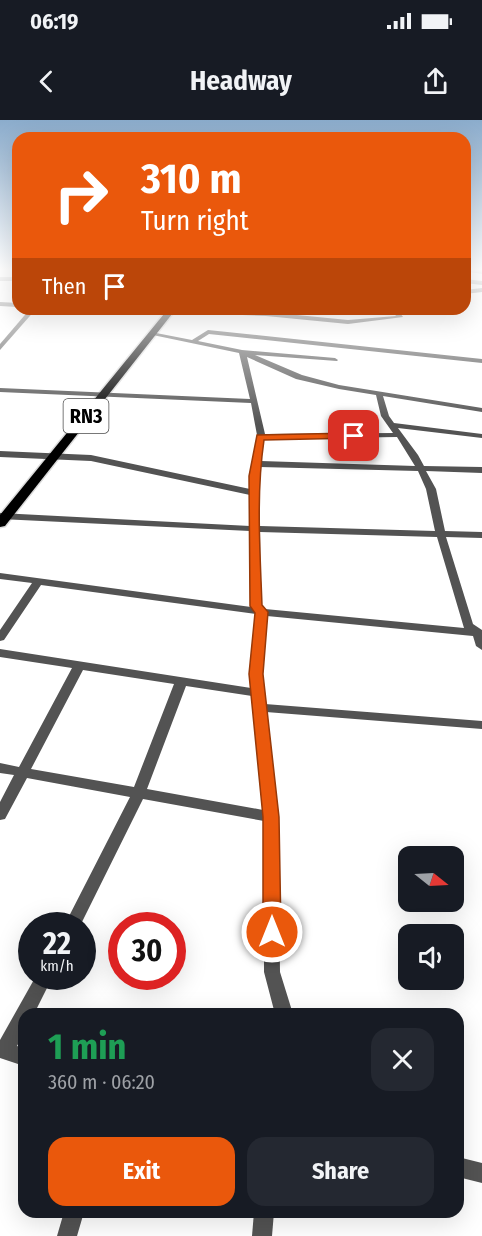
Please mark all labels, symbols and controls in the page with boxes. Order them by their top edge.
text: 06:19 [30,8,79,35]
icon: back [30,65,63,98]
text: Headway [190,65,292,97]
icon: share [419,65,452,98]
text: 310 m [141,154,242,204]
icon: right [42,156,120,234]
text: Turn right [141,205,249,237]
icon: arrive [98,270,131,303]
text: Then [42,273,86,300]
road number: RN3 [64,399,109,433]
pin [328,410,379,461]
icon: arrive [337,419,370,452]
north arrow [398,846,464,912]
map controls [398,846,464,990]
position arrow [240,900,304,964]
speed limit sign: 30 [108,912,186,990]
button: sound [398,924,464,990]
text: 22 [43,926,71,962]
text: km/h [40,957,74,975]
text: 1 min [48,1025,126,1069]
button: close [371,1028,434,1091]
text: 360 m · 06:20 [48,1070,155,1094]
button: Exit [48,1137,235,1206]
button: Share [247,1137,434,1206]

